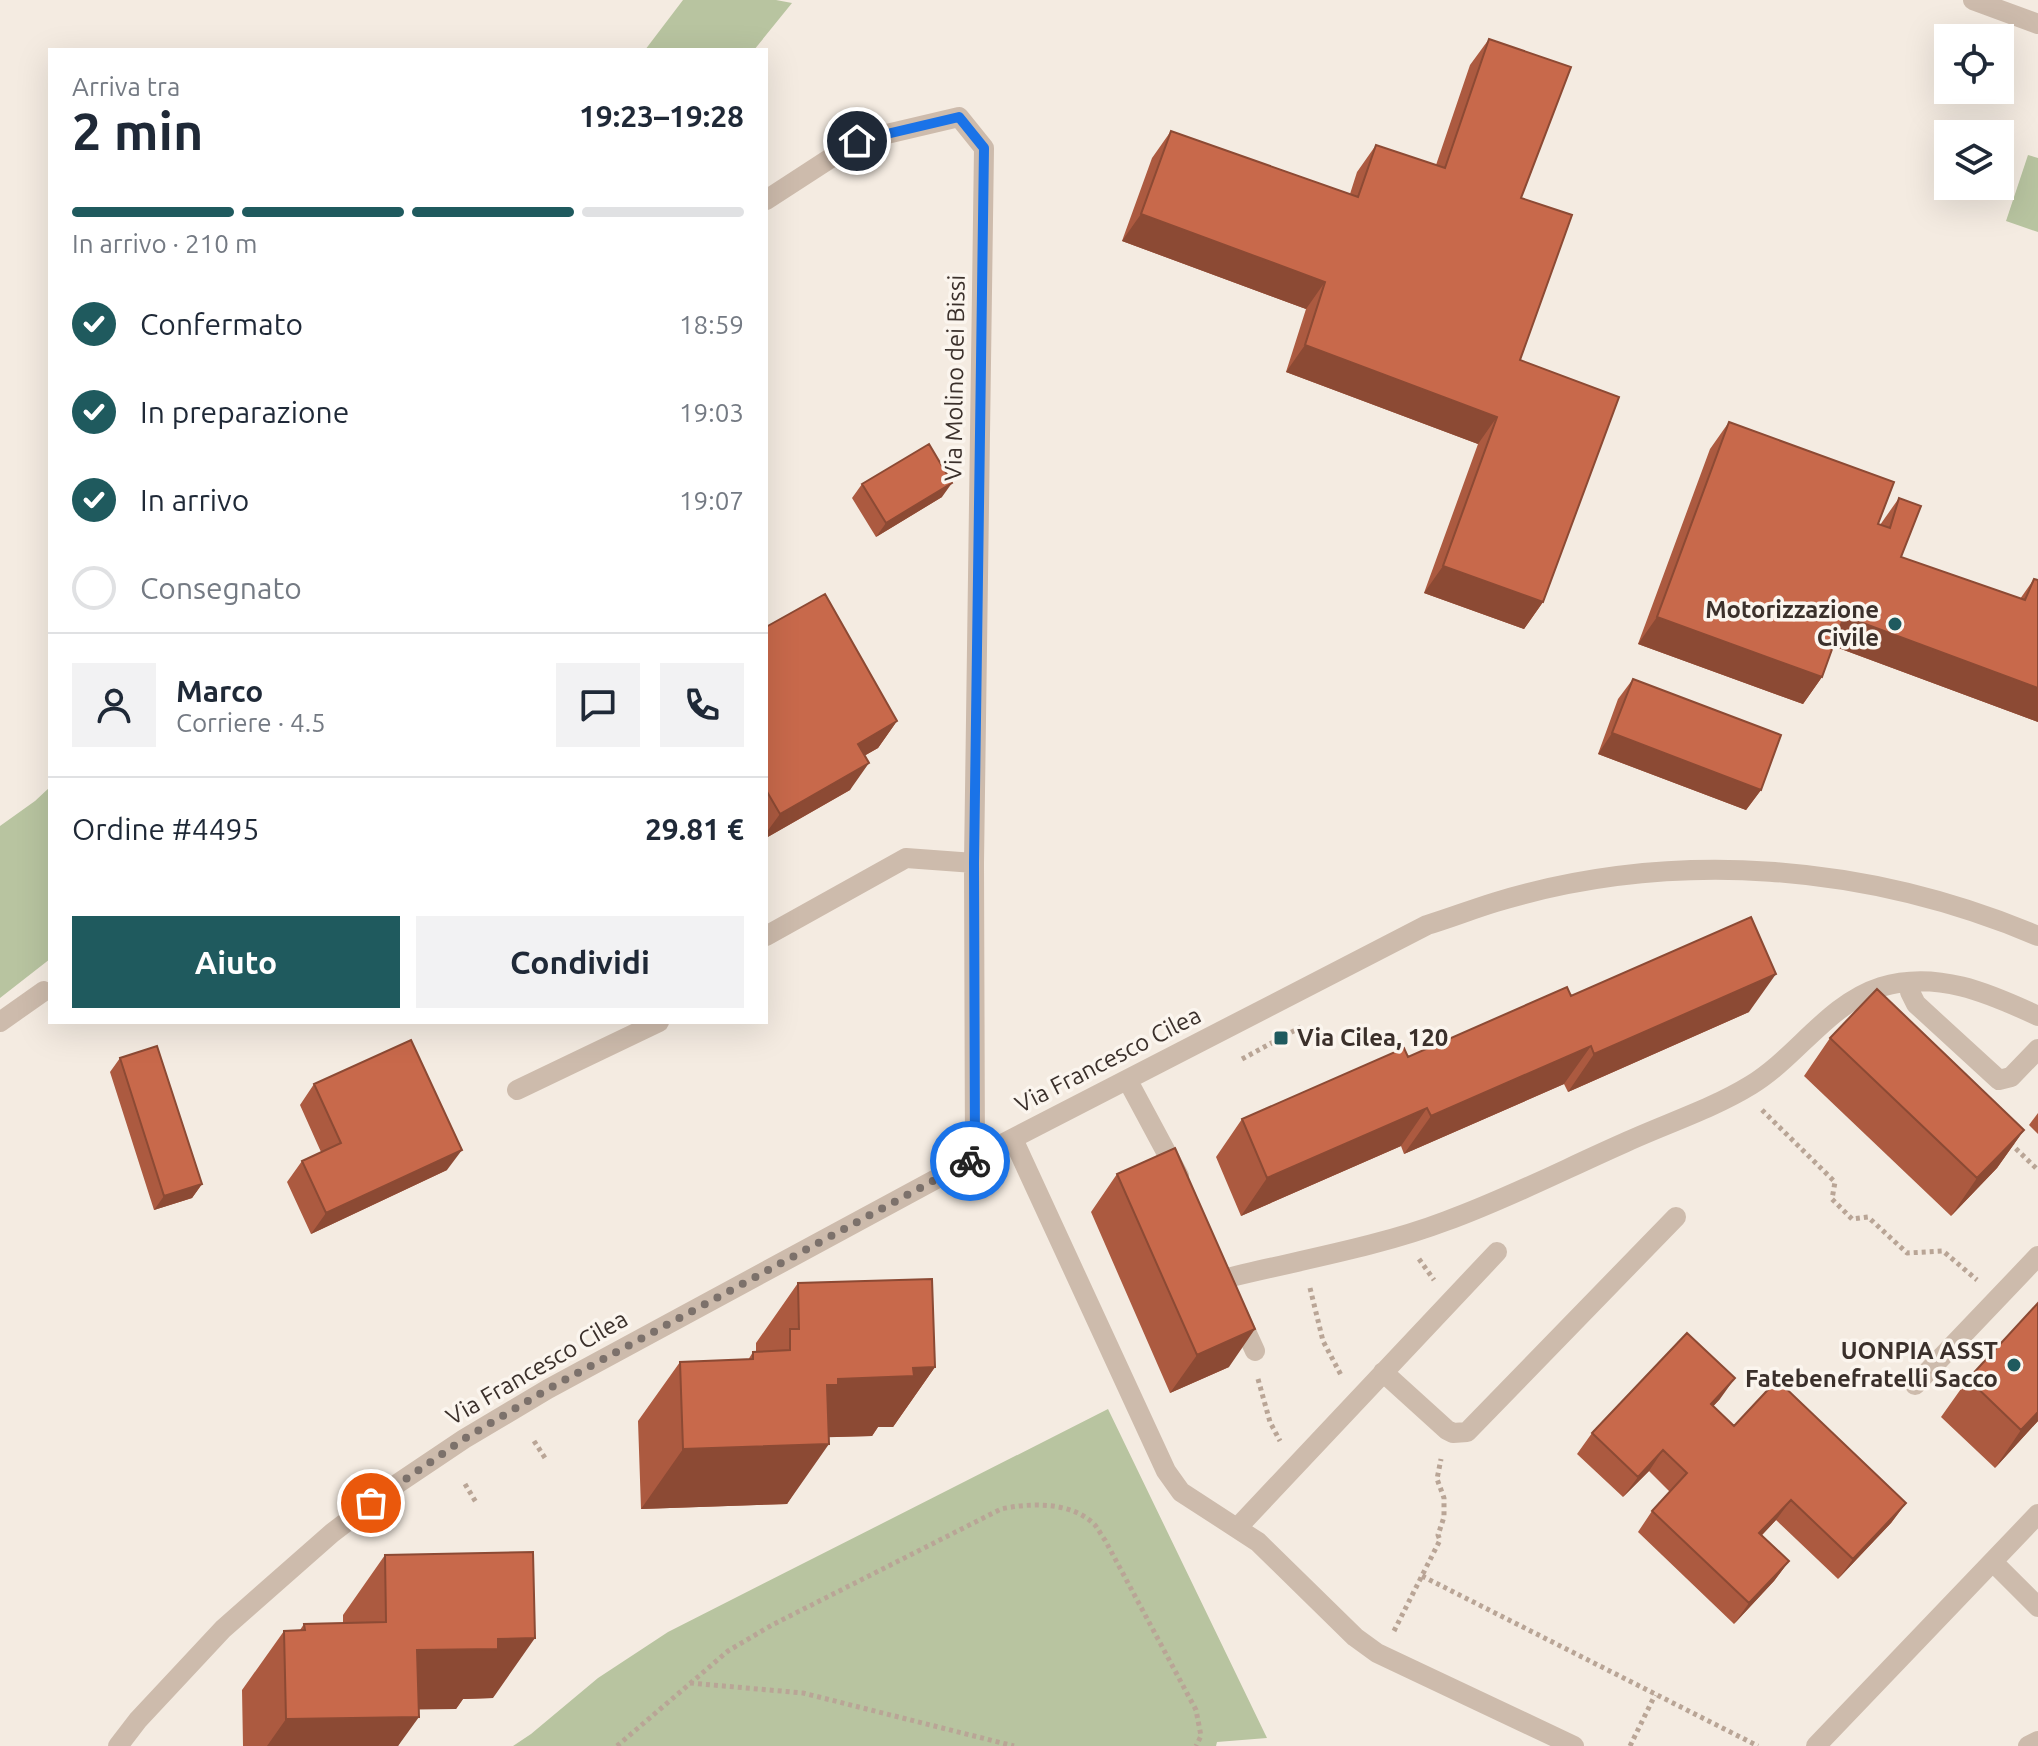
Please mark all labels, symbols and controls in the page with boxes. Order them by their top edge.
map controls [1934,24,2014,200]
button: locate [1934,24,2014,104]
text: Arriva tra [72,72,180,101]
text: 19:23–19:28 [579,99,744,133]
text: 2 min [72,102,203,160]
pin [823,107,891,175]
icon: home [835,119,879,163]
button: layers [1934,120,2014,200]
text: In arrivo · 210 m [72,229,257,258]
street label: Via Molino dei Bissi [939,275,970,481]
icon: check [72,302,116,346]
text: Confermato [140,307,303,341]
text: 18:59 [679,310,744,339]
icon: check [72,390,116,434]
text: In preparazione [140,395,349,429]
text: 19:03 [679,398,744,427]
icon: check [72,478,116,522]
text: In arrivo [140,483,249,517]
text: 19:07 [679,486,744,515]
text: Consegnato [140,571,302,605]
place label: Motorizzazione Civile [1705,596,1879,651]
marker: Motorizzazione Civile [1886,615,1904,633]
button: person [72,663,156,747]
button: chat [556,663,640,747]
button: phone [660,663,744,747]
text: Marco [176,674,263,708]
text: Corriere · 4.5 [176,708,326,737]
text: Ordine #4495 [72,812,259,846]
text: 29.81 € [645,812,744,846]
button: Aiuto [72,916,400,1008]
button: Condividi [416,916,744,1008]
street label: Via Francesco Cilea [1010,1001,1205,1118]
place label: Via Cilea, 120 [1297,1024,1448,1051]
marker: Via Cilea, 120 [1272,1029,1290,1047]
courier [930,1121,1010,1201]
icon: bike [948,1139,992,1183]
street label: Via Francesco Cilea [441,1305,632,1430]
place label: UONPIA ASST Fatebenefratelli Sacco [1745,1337,1998,1392]
marker: UONPIA ASST Fatebenefratelli Sacco [2005,1356,2023,1374]
pin [337,1469,405,1537]
icon: bag [349,1481,393,1525]

